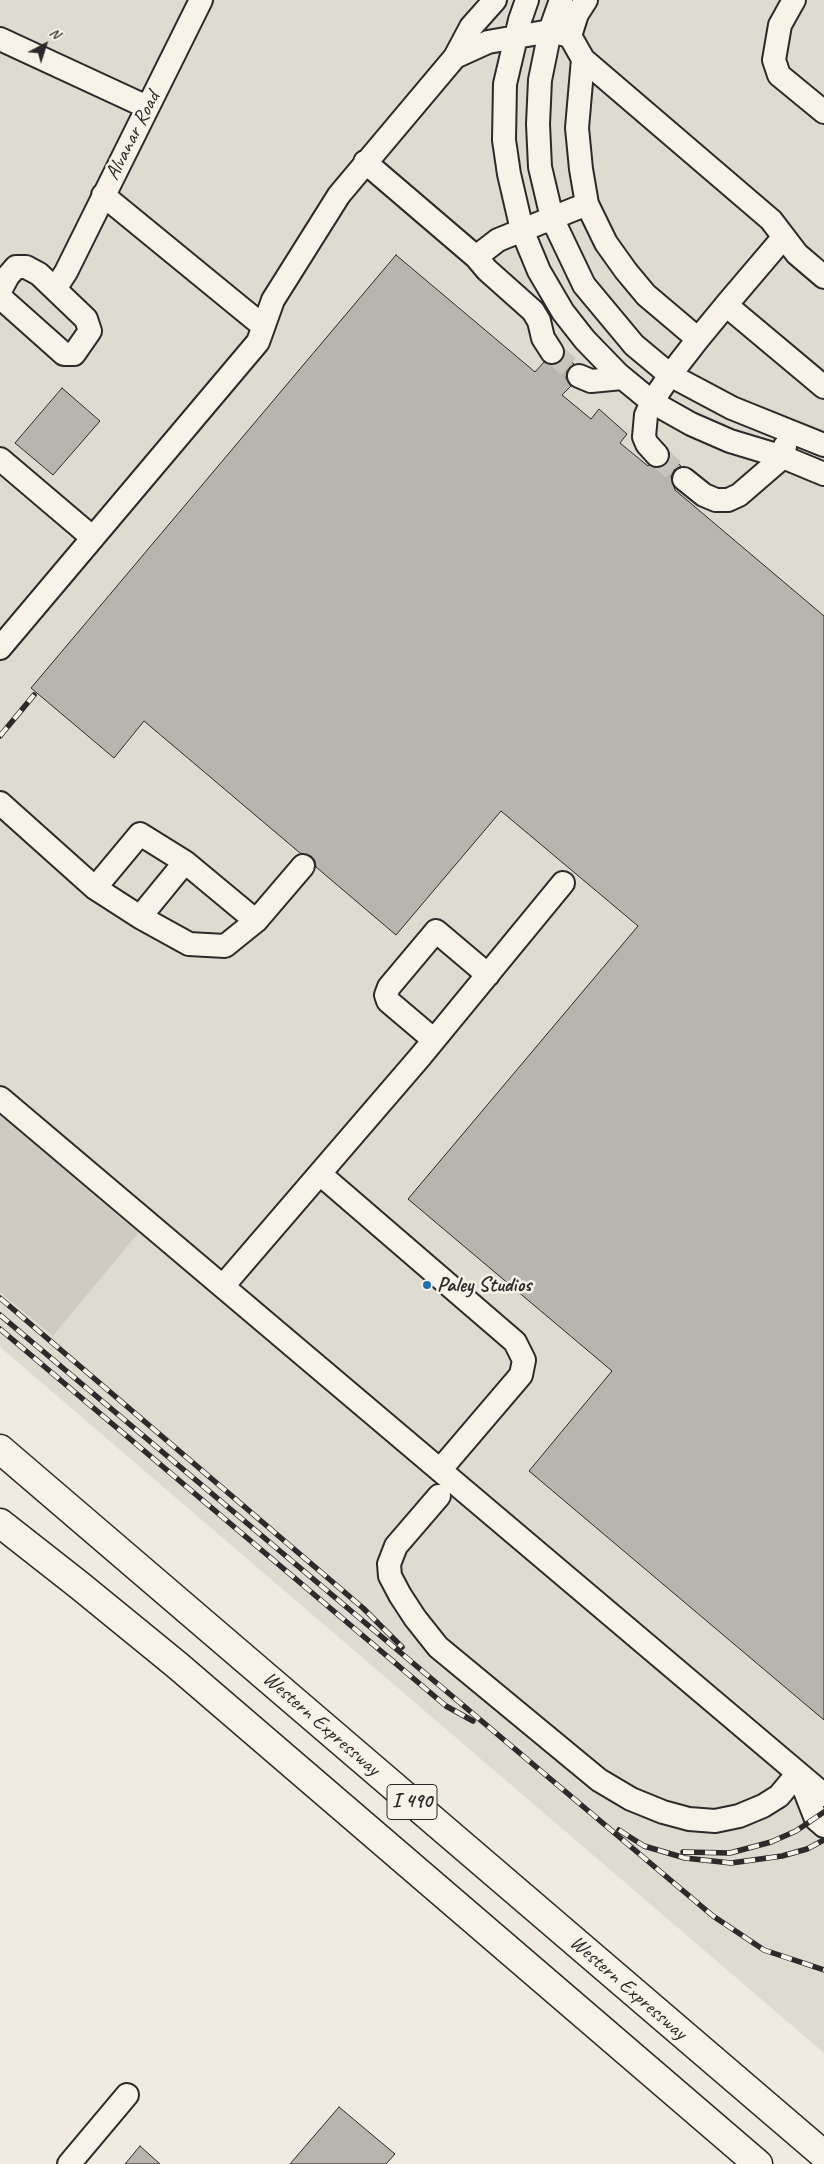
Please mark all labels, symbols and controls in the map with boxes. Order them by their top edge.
north arrow [20,20,70,70]
text: N [46,24,64,42]
street label: Alvanar Road [100,88,166,184]
place label: Paley Studios [437,1272,531,1298]
marker: Paley Studios [421,1279,433,1291]
street label: Western Expressway [257,1666,385,1782]
road number: I 490 [387,1784,437,1820]
street label: Western Expressway [564,1930,692,2046]

